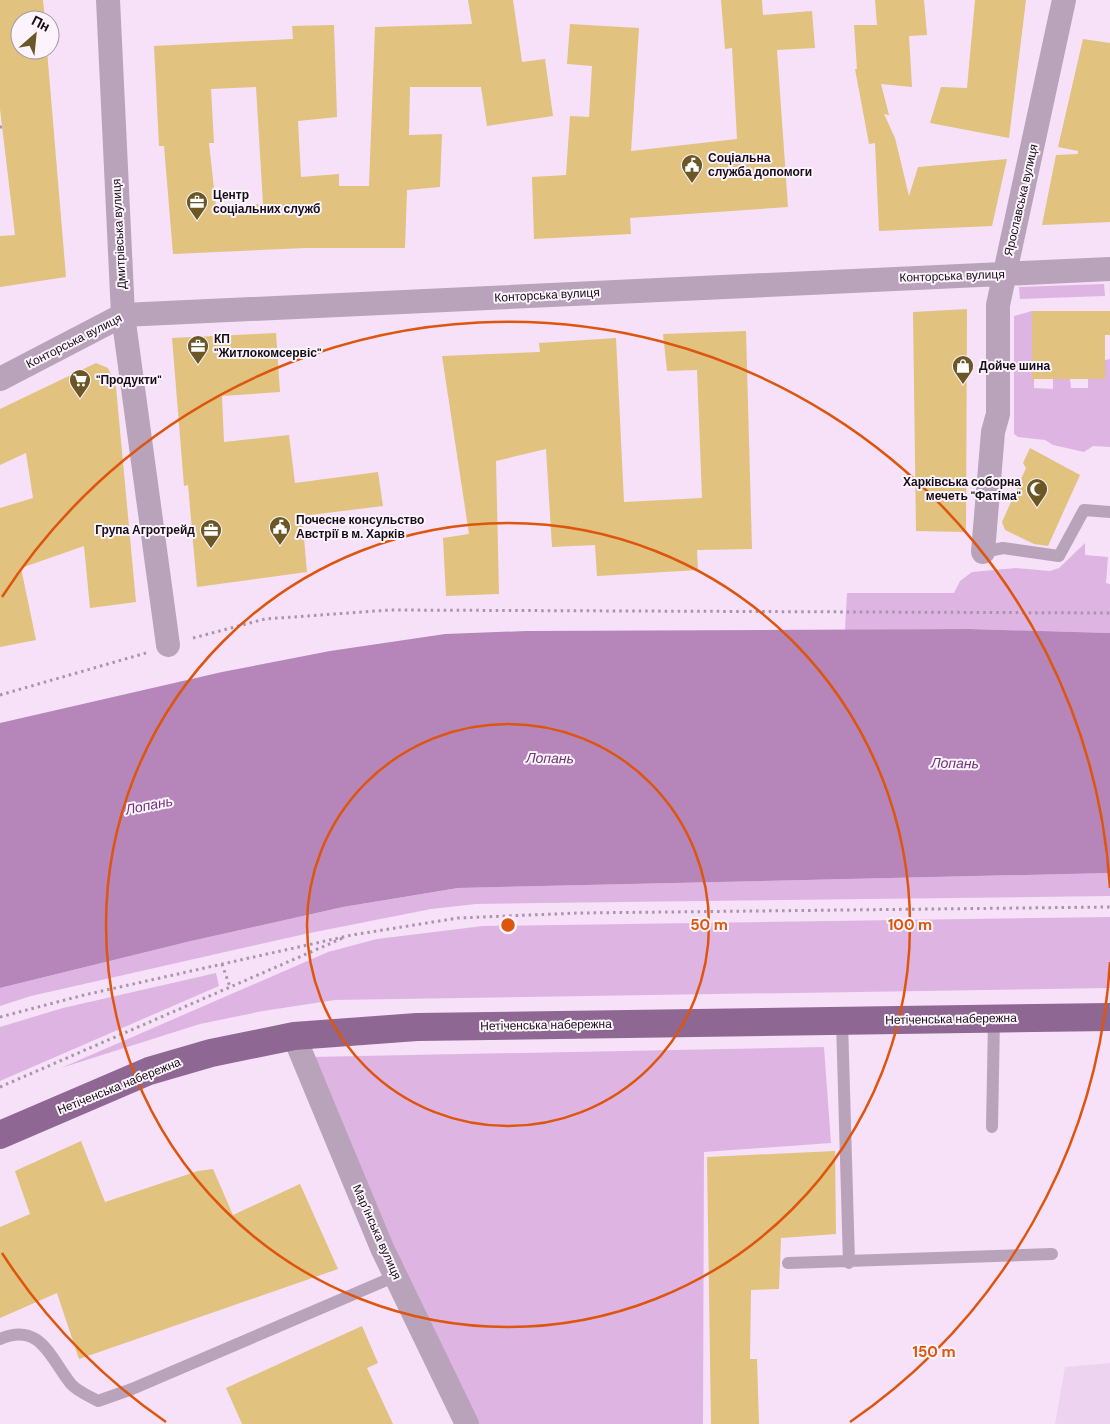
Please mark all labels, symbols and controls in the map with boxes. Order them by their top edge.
north arrow [10,10,60,60]
text: Пн [29,11,53,36]
street label: Ярославська вулиця [1000,142,1042,258]
place label: Соціальна служба допомоги [708,150,812,180]
public building icon: Соціальна служба допомоги [680,153,704,184]
street label: Дмитрівська вулиця [108,178,130,290]
place label: Центр соціальних служб [213,187,320,217]
office icon: Центр соціальних служб [185,190,209,221]
street label: Конторська вулиця [899,266,1005,286]
street label: Конторська вулиця [494,284,600,306]
street label: Конторська вулиця [23,310,125,372]
place label: КП "Житлокомсервіс" [214,331,321,361]
office icon: КП "Житлокомсервіс" [186,334,210,365]
shop icon: Дойче шина [951,354,975,385]
place label: Дойче шина [979,358,1050,374]
supermarket icon: "Продукти" [68,368,92,399]
place label: "Продукти" [96,372,162,388]
place label: Харківська соборна мечеть "Фатіма" [903,474,1021,504]
mosque icon: Харківська соборна мечеть "Фатіма" [1025,477,1049,508]
place label: Почесне консульство Австрії в м. Харків [296,512,424,542]
public building icon: Почесне консульство Австрії в м. Харків [268,515,292,546]
office icon: Група Агротрейд [199,518,223,549]
place label: Група Агротрейд [95,522,195,538]
water label: Лопань [525,749,574,767]
water label: Лопань [930,754,979,772]
water label: Лопань [123,792,174,819]
text: 50 m [690,915,728,935]
text: 100 m [888,915,932,935]
centre of rings [499,916,517,934]
street label: Нетіченська набережна [885,1010,1017,1028]
street label: Нетіченська набережна [480,1016,612,1034]
street label: Нетіченська набережна [55,1054,183,1118]
street label: Мар’їнська вулиця [349,1182,405,1282]
text: 150 m [913,1342,956,1362]

